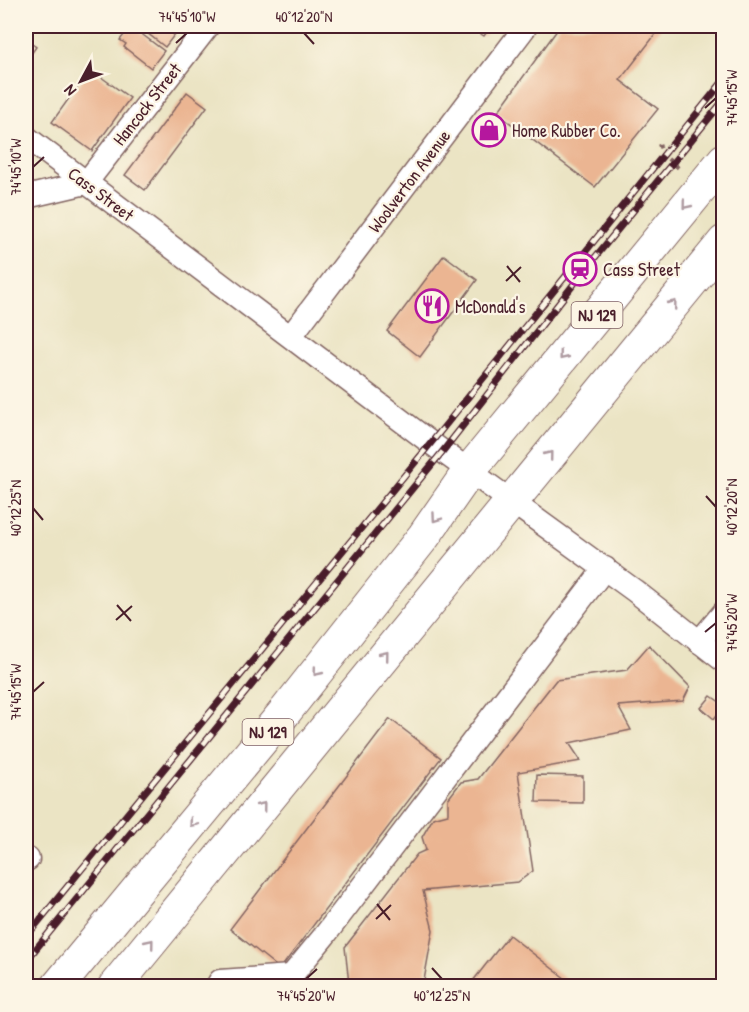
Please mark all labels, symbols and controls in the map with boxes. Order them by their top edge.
text: 74°45'10"W [159,6,216,27]
text: 40°12'20"N [275,6,333,27]
north arrow [51,51,111,111]
street label: Hancock Street [107,57,188,150]
text: 74°45'15"W [721,69,742,126]
text: N [58,80,81,101]
shop icon: Home Rubber Co. [471,112,507,148]
place label: Home Rubber Co. [512,118,621,143]
street label: Woolverton Avenue [362,124,456,238]
text: 74°45'10"W [5,138,26,195]
street label: Cass Street [63,161,140,228]
one-way arrow [683,198,694,209]
station icon: Cass Street [562,251,598,287]
place label: Cass Street [603,257,681,282]
restaurant icon: McDonald's [414,288,450,324]
place label: McDonald's [455,294,525,319]
one-way arrow [665,300,676,311]
road number: NJ 129 [572,302,622,328]
one-way arrow [559,349,570,360]
one-way arrow [542,451,553,462]
text: 40°12'20"N [721,478,742,536]
text: 40°12'25"N [5,480,26,536]
one-way arrow [432,511,443,522]
text: 74°45'20"W [721,593,742,652]
one-way arrow [378,651,389,662]
text: 74°45'15"W [5,663,26,720]
one-way arrow [313,665,324,676]
road number: NJ 129 [242,719,294,745]
one-way arrow [254,802,265,813]
one-way arrow [189,816,200,827]
one-way arrow [143,939,154,950]
text: 74°45'20"W [277,985,336,1006]
text: 40°12'25"N [414,985,470,1006]

